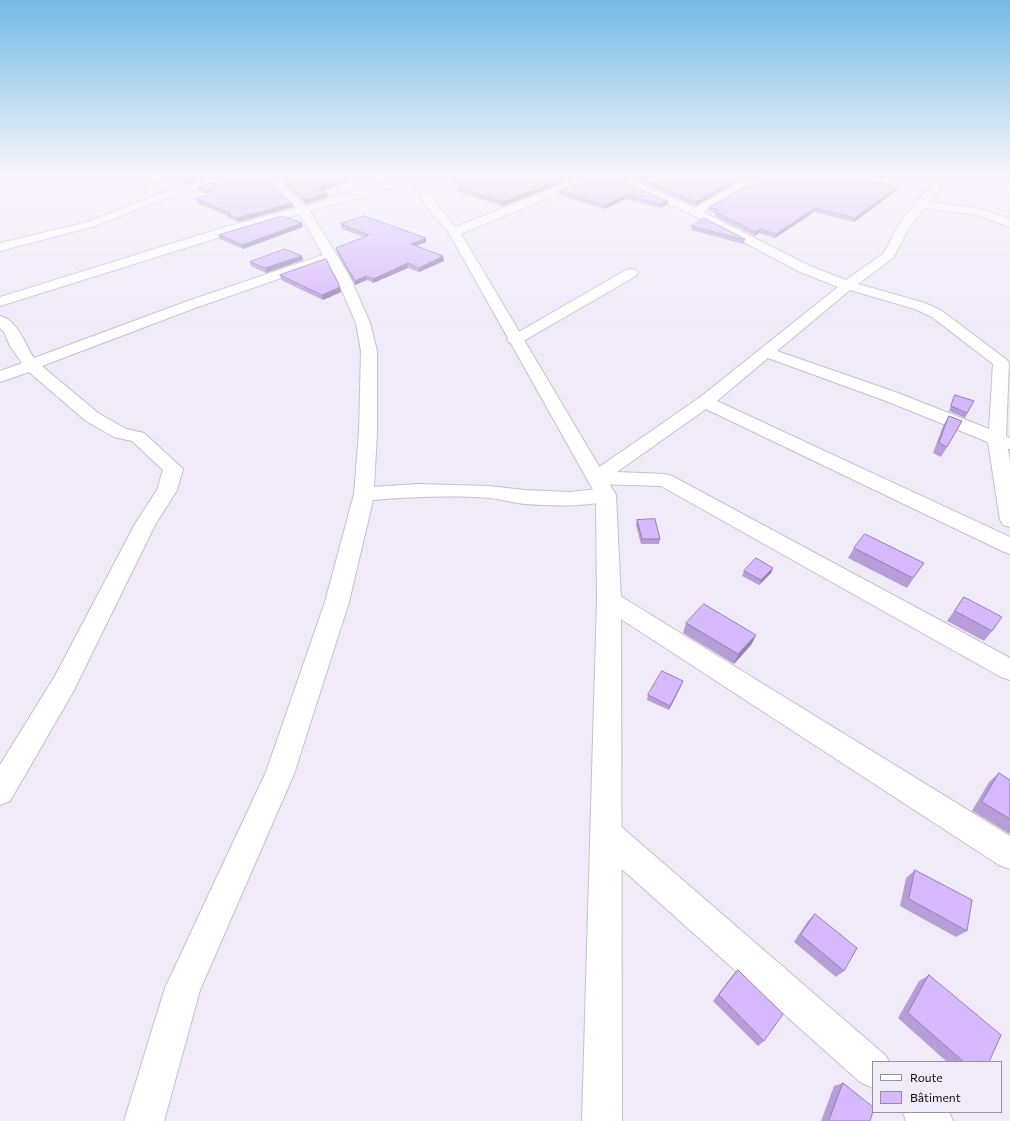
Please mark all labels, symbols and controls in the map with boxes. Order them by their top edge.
legend [872,1061,1002,1113]
text: Route [910,1070,943,1084]
text: Bâtiment [910,1090,961,1104]

